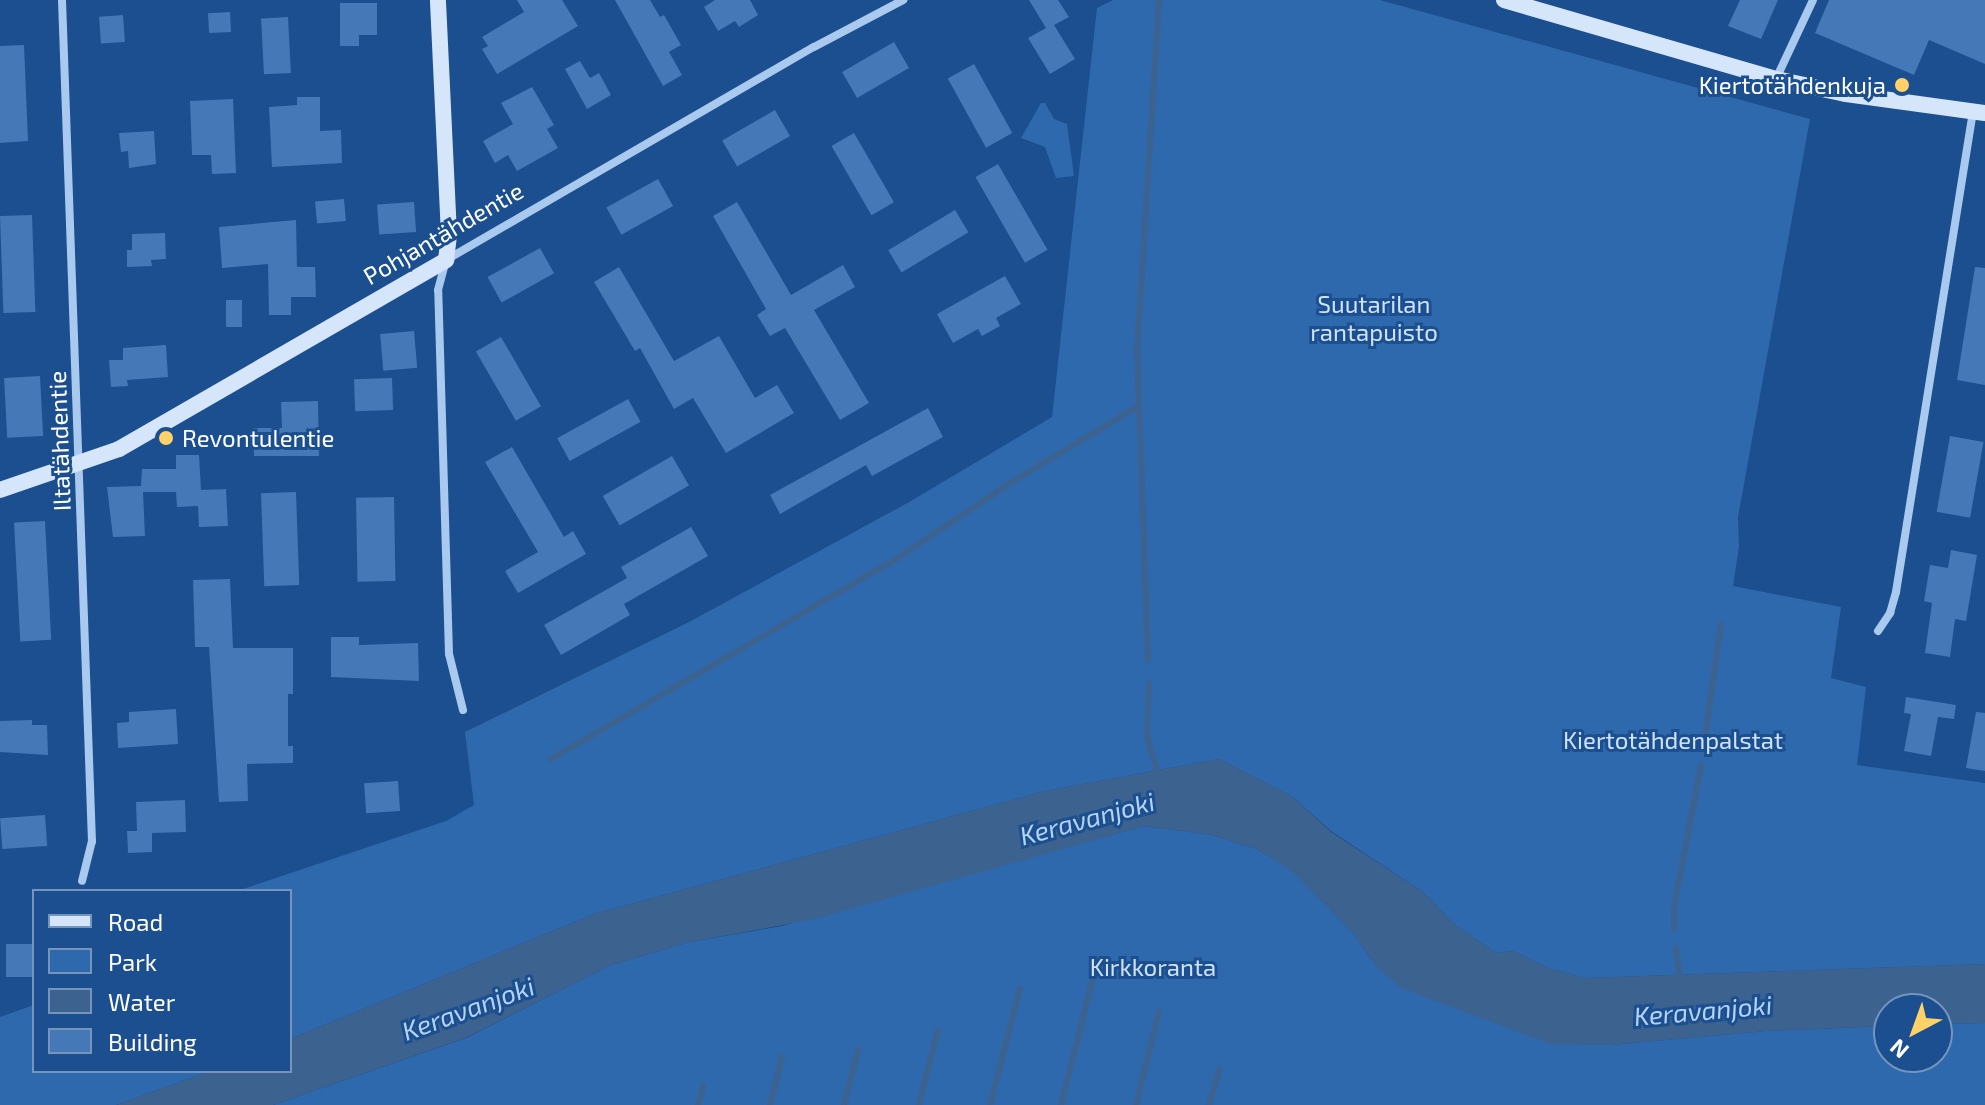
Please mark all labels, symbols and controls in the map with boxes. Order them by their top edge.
place label: Kiertotähdenkuja [1699,71,1886,99]
marker: Kiertotähdenkuja [1893,76,1911,94]
street label: Pohjantähdentie [358,176,528,290]
park label: Suutarilan rantapuisto [1310,290,1438,346]
street label: Iltatähdentie [42,370,76,512]
place label: Revontulentie [182,424,334,452]
marker: Revontulentie [157,429,175,447]
park label: Kiertotähdenpalstat [1563,726,1783,754]
water label: Keravanjoki [1016,785,1158,851]
legend [32,889,292,1073]
text: Road [108,907,163,936]
text: Park [108,947,157,976]
park label: Kirkkoranta [1090,953,1216,981]
water label: Keravanjoki [398,970,538,1046]
text: Water [108,987,175,1016]
water label: Keravanjoki [1633,988,1773,1032]
north arrow [1873,993,1953,1073]
text: Building [108,1027,197,1056]
text: N [1884,1035,1913,1065]

